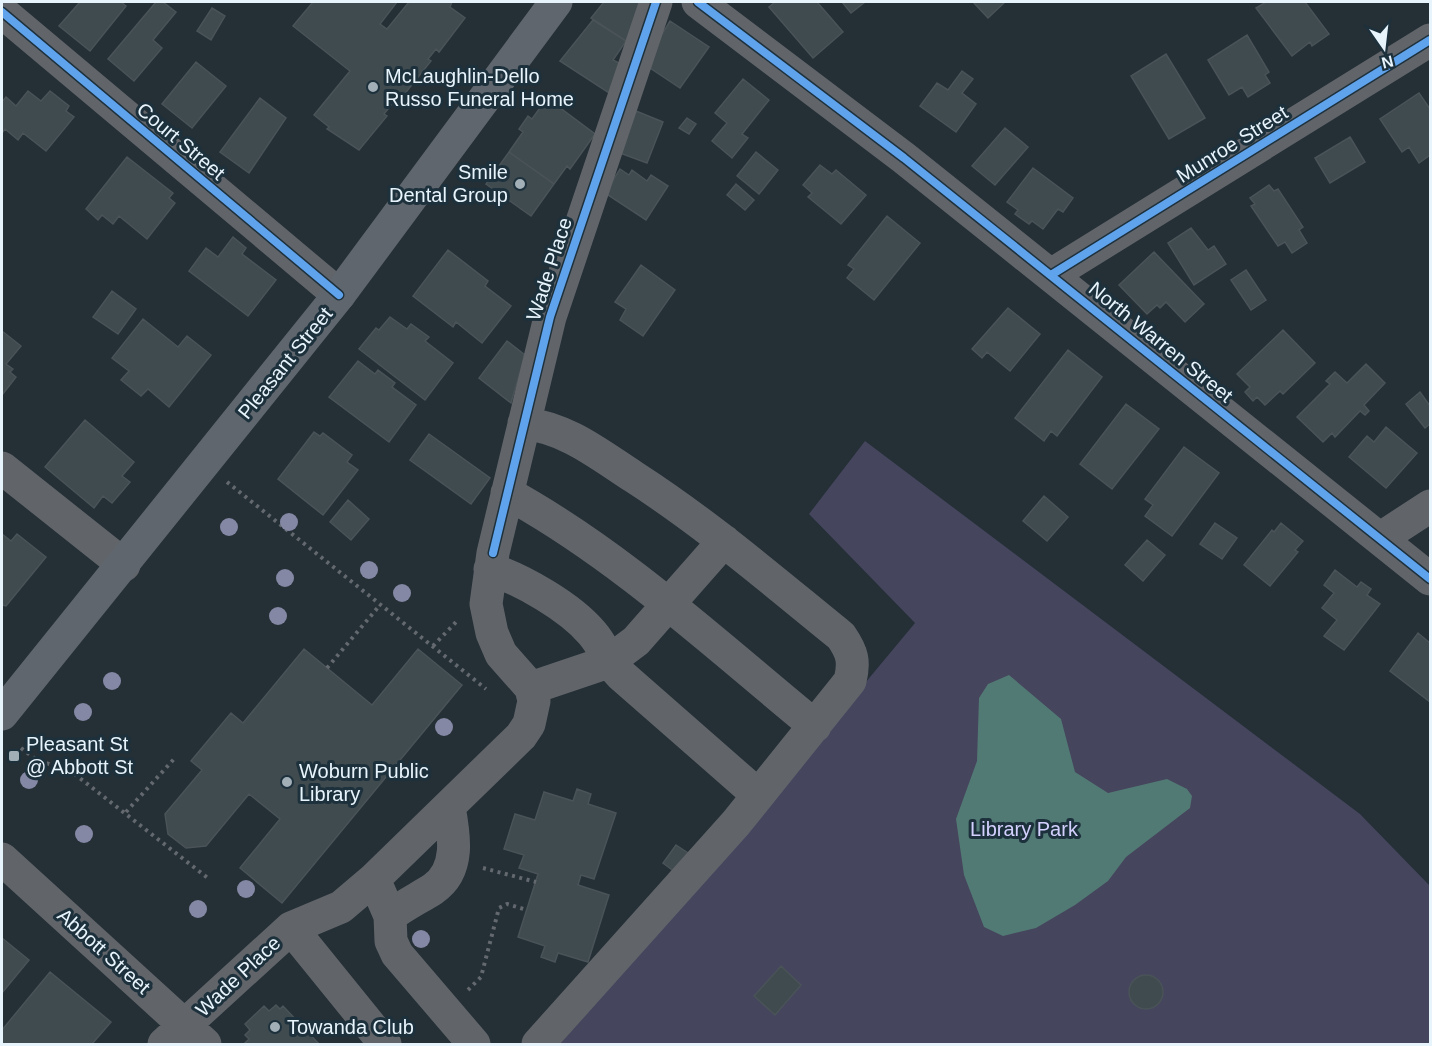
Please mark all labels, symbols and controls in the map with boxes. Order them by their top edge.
north arrow [1354,18,1414,78]
text: N [1380,52,1395,72]
place label: McLaughlin-Dello Russo Funeral Home [385,65,574,110]
marker: McLaughlin-Dello Russo Funeral Home [366,80,380,94]
street label: Court Street [133,98,230,184]
street label: Munroe Street [1172,101,1292,187]
place label: Smile Dental Group [389,161,508,206]
marker: Smile Dental Group [513,177,527,191]
street label: Wade Place [522,215,576,323]
street label: North Warren Street [1085,277,1238,407]
street label: Pleasant Street [233,303,337,423]
place label: Pleasant St @ Abbott St [26,733,133,778]
marker: Pleasant St @ Abbott St [7,749,21,763]
place label: Woburn Public Library [299,760,429,805]
marker: Woburn Public Library [280,775,294,789]
park label: Library Park [970,818,1079,840]
street label: Abbott Street [53,904,155,999]
street label: Wade Place [191,931,285,1021]
place label: Towanda Club [287,1016,414,1038]
marker: Towanda Club [268,1020,282,1034]

